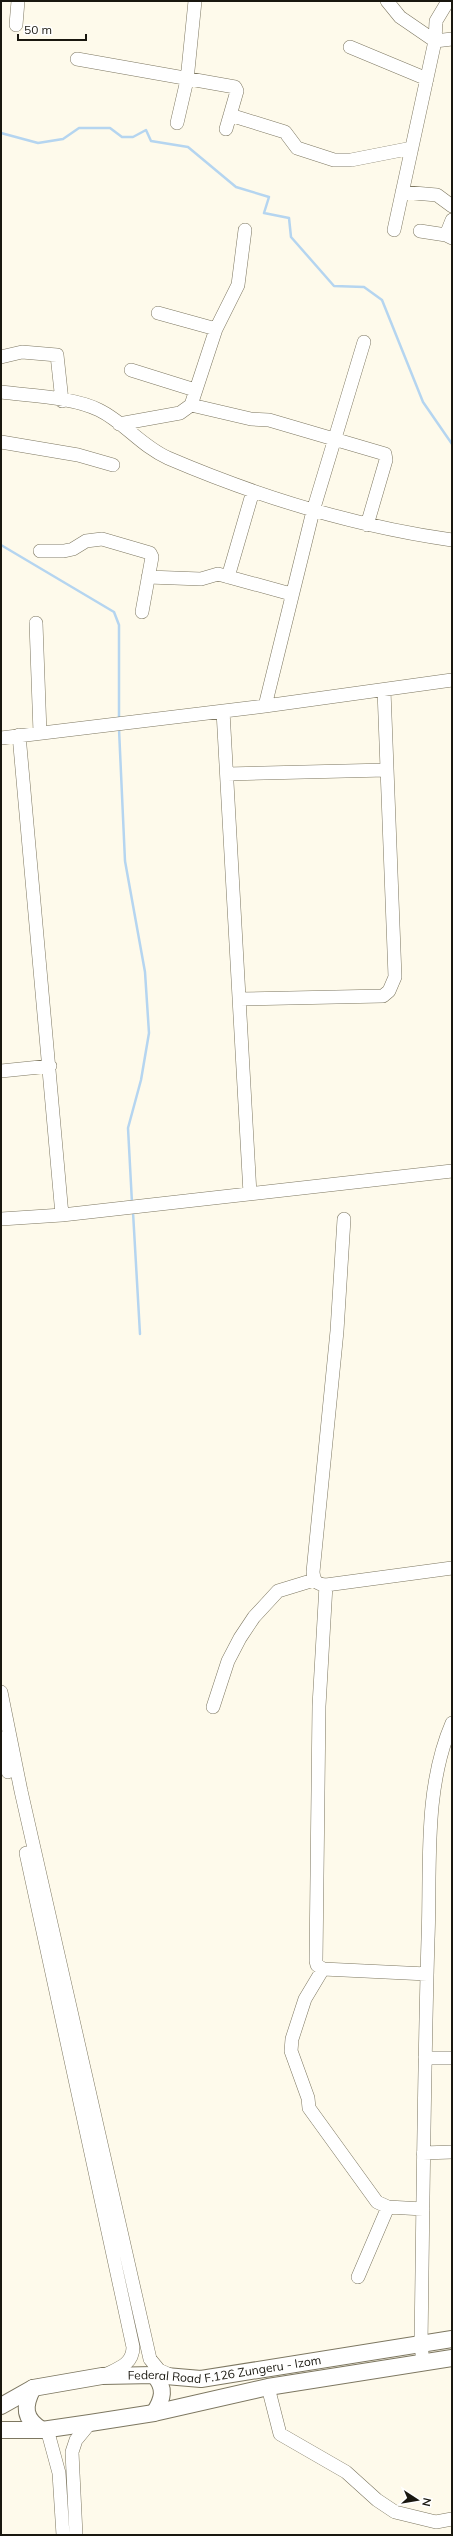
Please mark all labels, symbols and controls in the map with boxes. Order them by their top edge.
scale bar [18,16,86,42]
text: 50 m [24,22,52,37]
street label: Federal Road F.126 Zungeru - Izom [128,2352,322,2386]
north arrow [397,2480,437,2520]
text: N [419,2497,434,2508]

